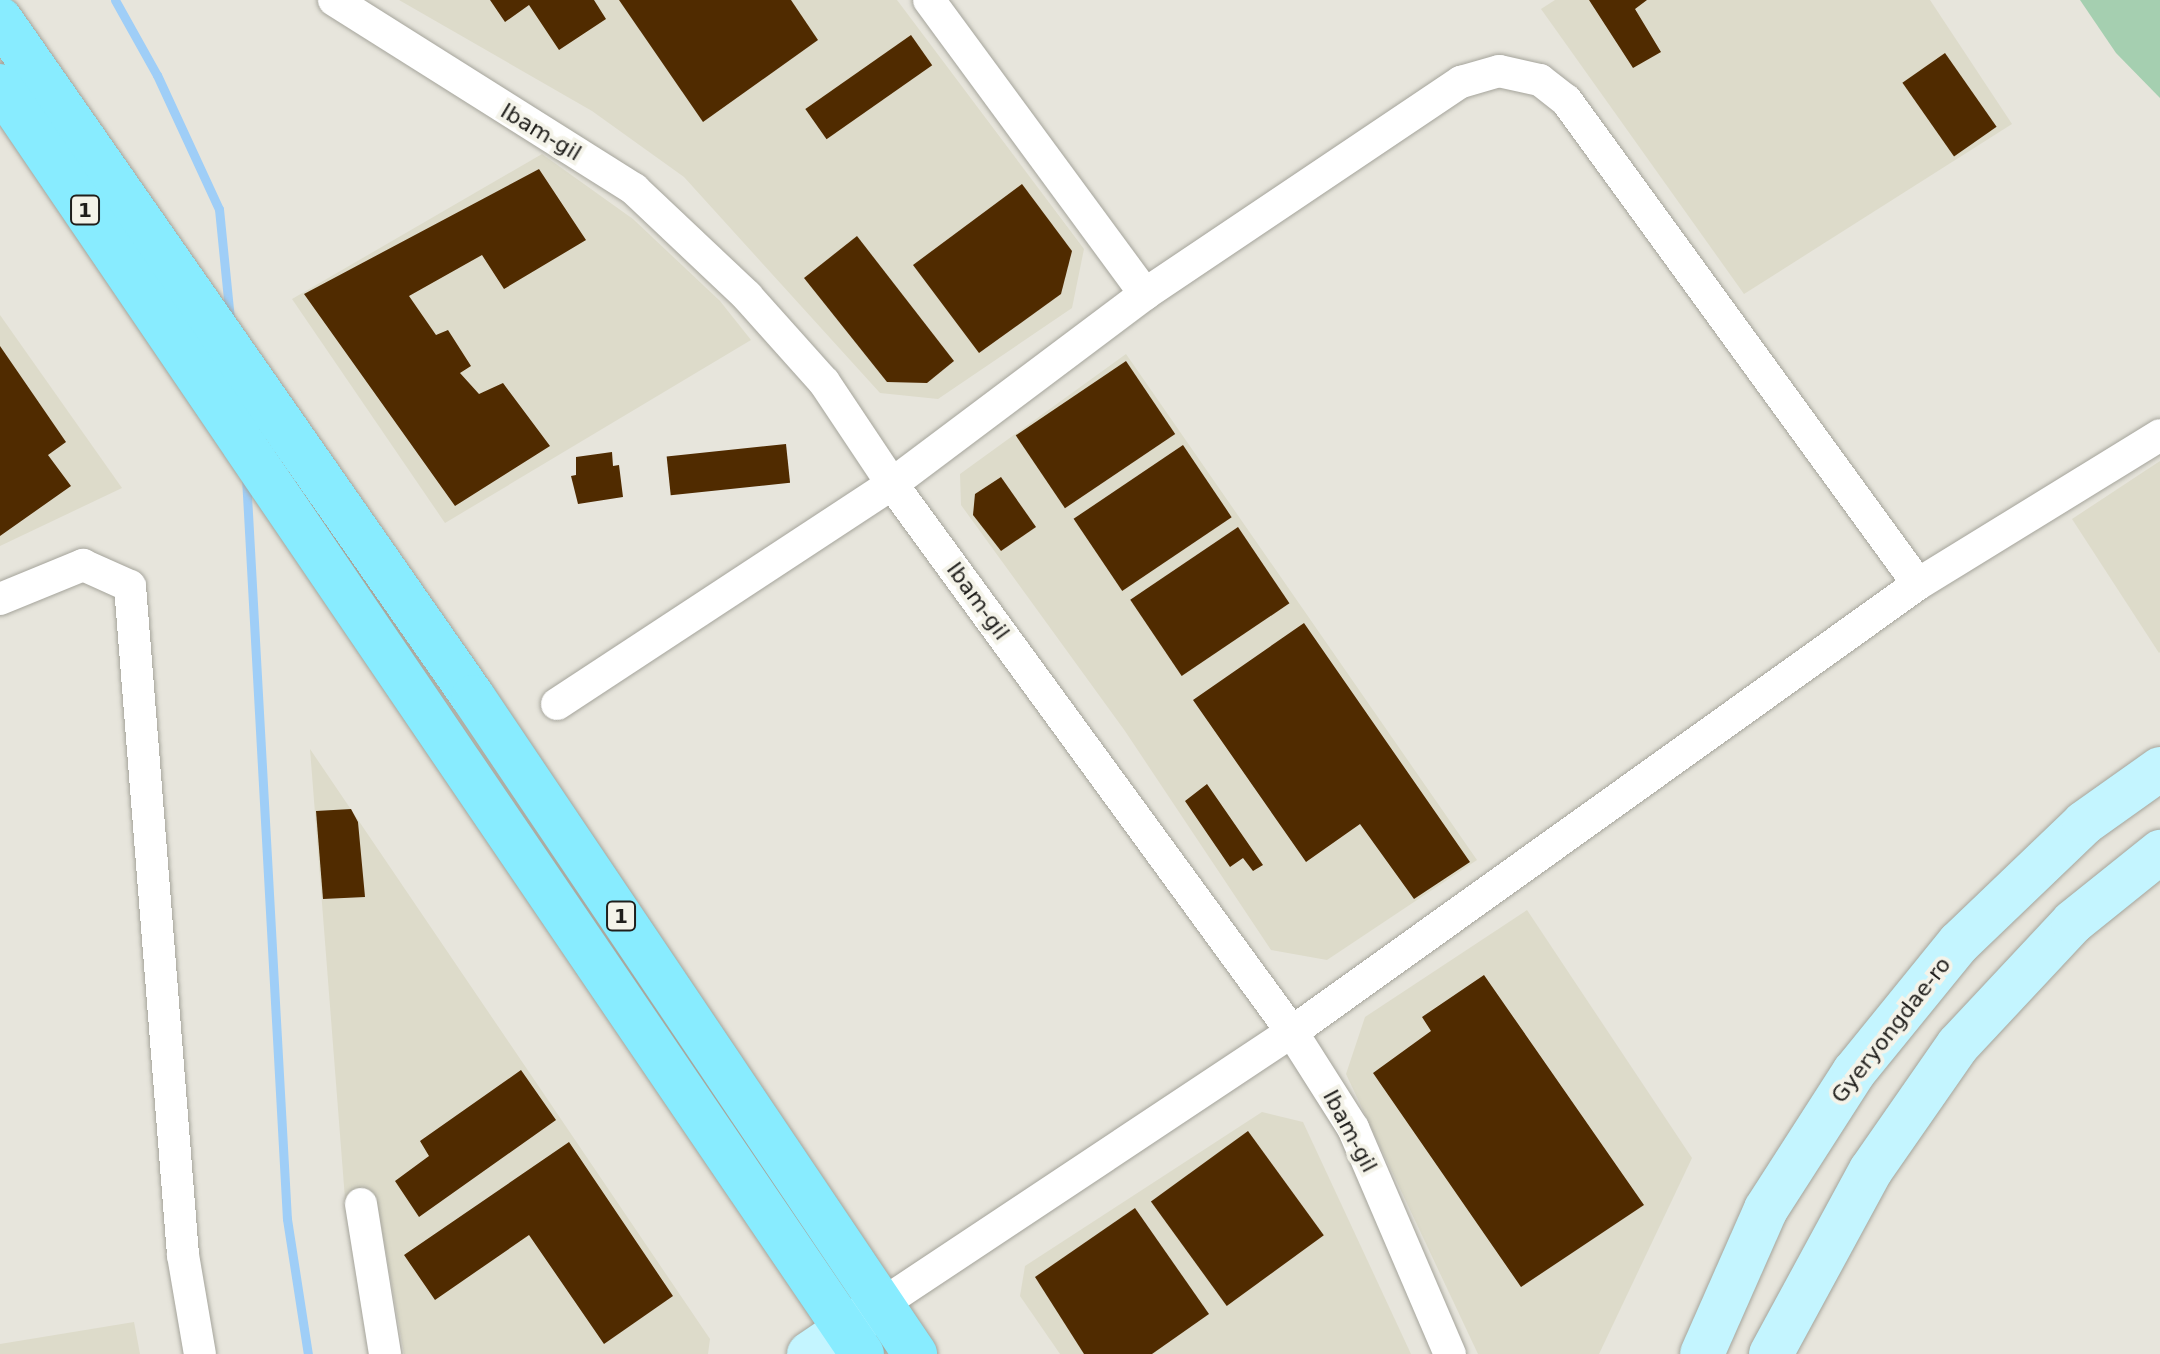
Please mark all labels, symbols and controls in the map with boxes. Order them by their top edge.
street label: Ibam-gil [496,98,586,166]
road number: 1 [69,194,101,226]
street label: Ibam-gil [941,557,1015,645]
road number: 1 [605,900,637,932]
street label: Gyeryongdae-ro [1826,952,1956,1108]
street label: Ibam-gil [1317,1085,1383,1177]

